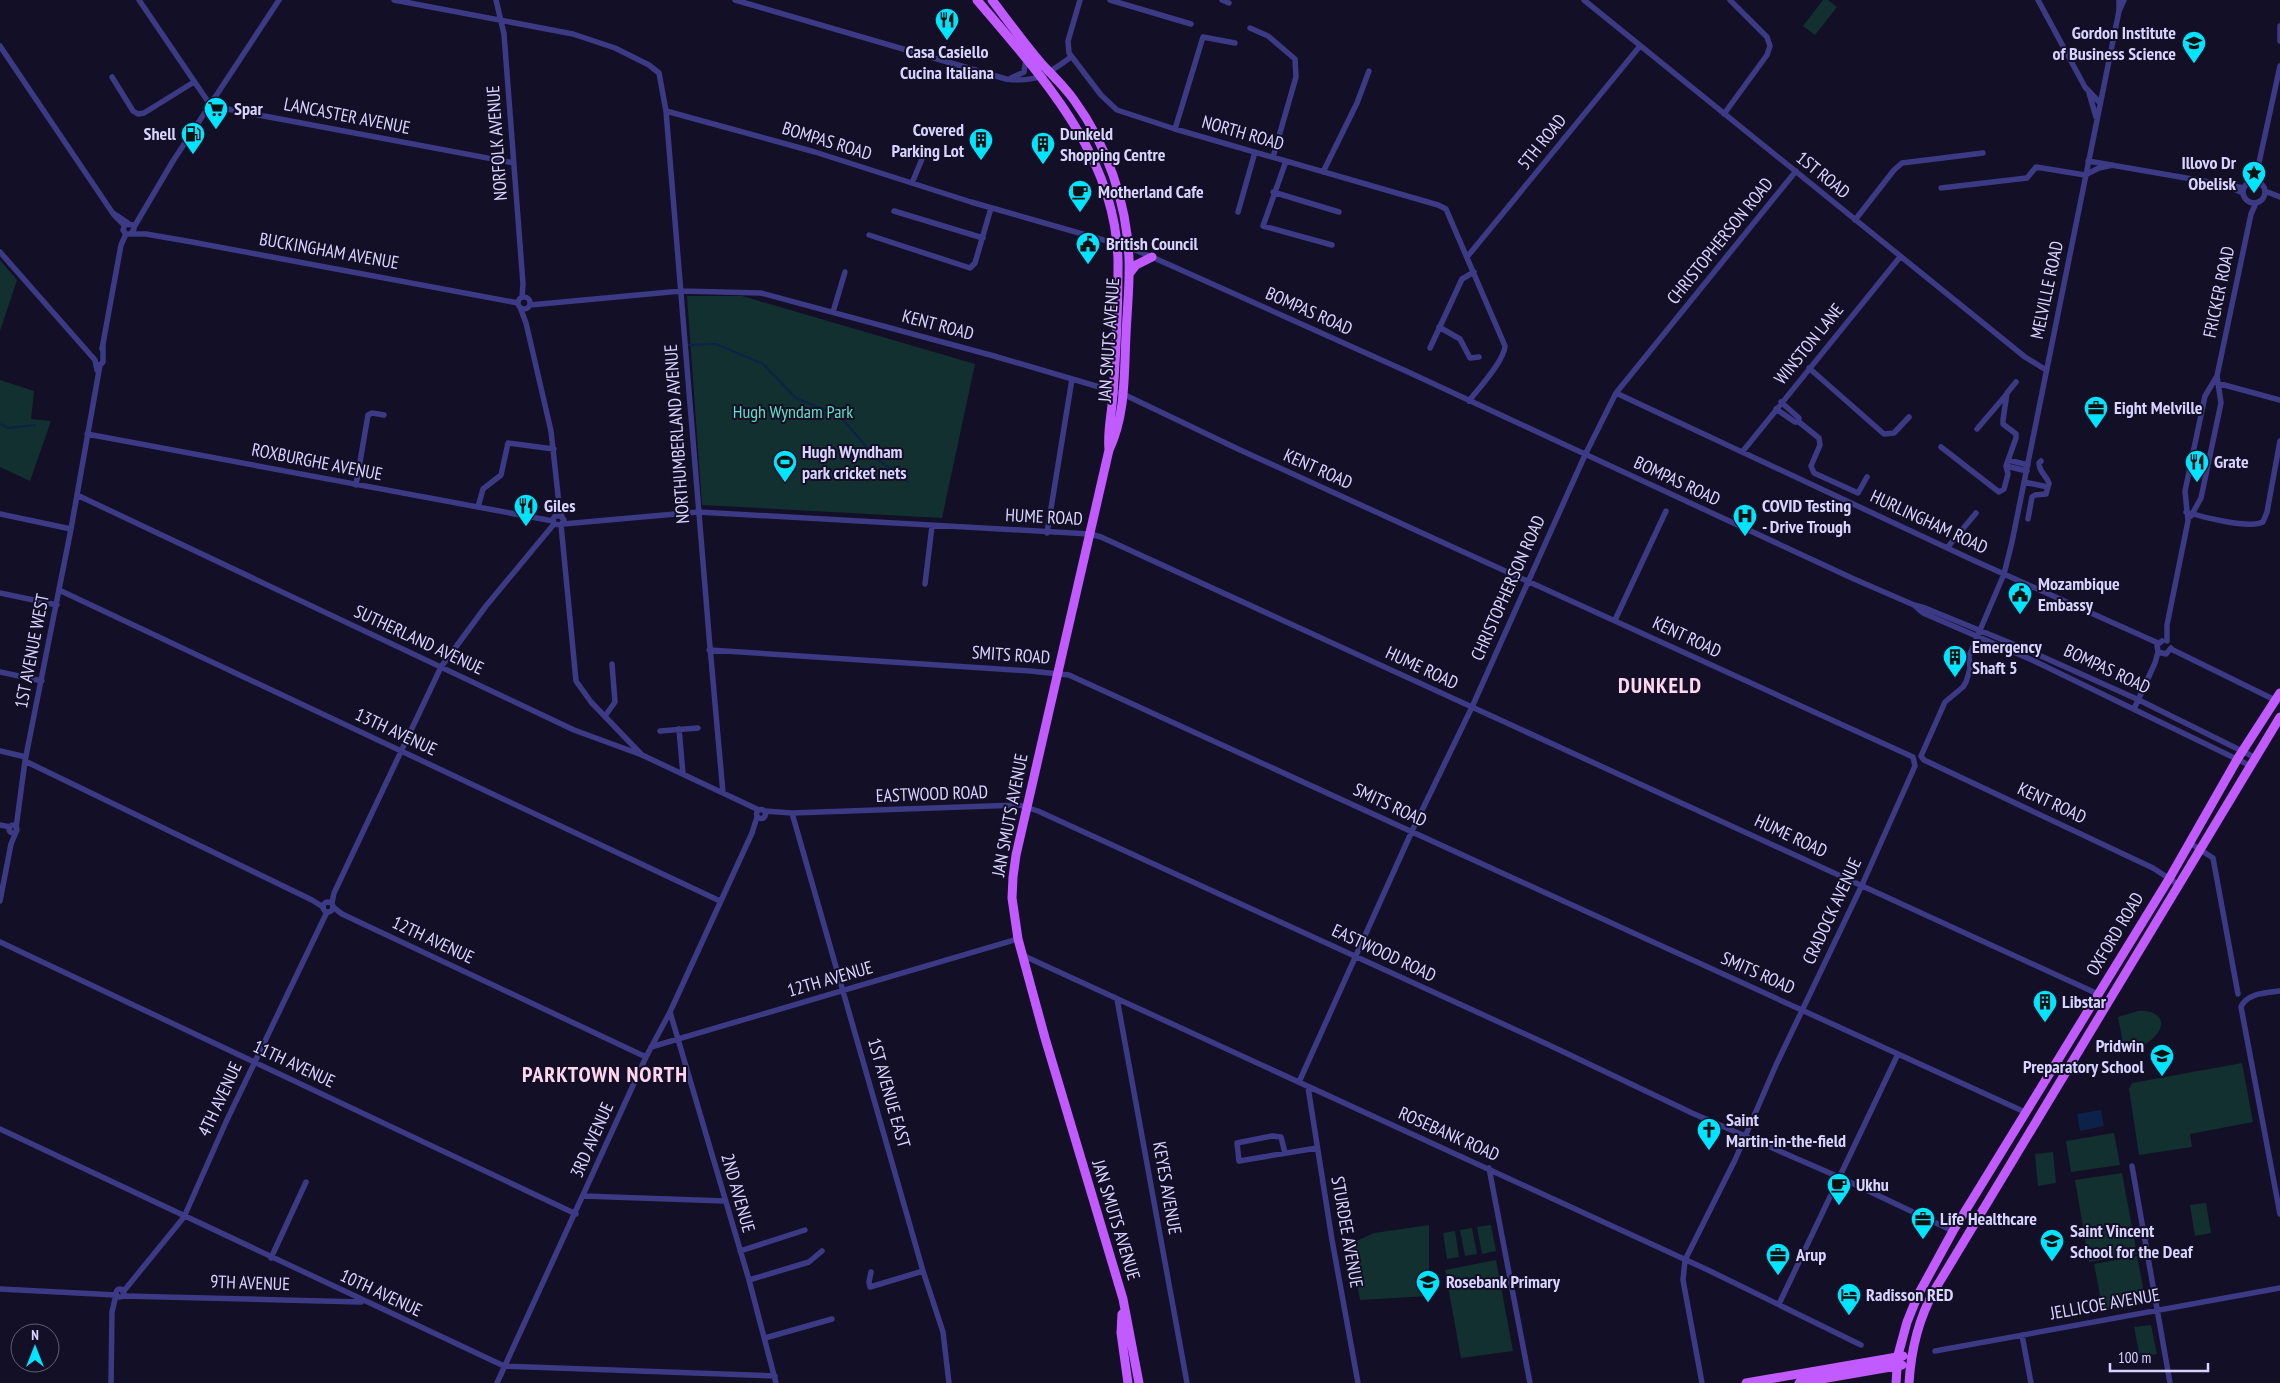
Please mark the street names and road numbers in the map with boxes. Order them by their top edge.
street label: NORFOLK AVENUE [481,85,512,201]
street label: LANCASTER AVENUE [282,92,412,139]
street label: 5TH ROAD [1512,109,1571,174]
street label: NORTH ROAD [1199,110,1287,155]
street label: BOMPAS ROAD [779,116,875,165]
street label: 1ST ROAD [1792,146,1855,203]
street label: CHRISTOPHERSON ROAD [1661,173,1778,309]
street label: BUCKINGHAM AVENUE [257,227,401,274]
street label: MELVILLE ROAD [2025,239,2068,341]
street label: FRICKER ROAD [2198,244,2239,340]
street label: JAN SMUTS AVENUE [1093,277,1124,404]
street label: BOMPAS ROAD [1262,281,1356,340]
street label: WINSTON LANE [1769,298,1848,389]
street label: KENT ROAD [900,304,976,345]
street label: NORTHUMBERLAND AVENUE [659,343,694,525]
street label: ROXBURGHE AVENUE [250,438,384,485]
street label: KENT ROAD [1280,443,1356,494]
street label: BOMPAS ROAD [1630,451,1724,511]
street label: HURLINGHAM ROAD [1867,484,1992,559]
street label: HUME ROAD [1005,503,1083,530]
street label: CHRISTOPHERSON ROAD [1465,512,1550,664]
street label: 1ST AVENUE WEST [9,592,54,710]
street label: SUTHERLAND AVENUE [351,599,488,680]
street label: KENT ROAD [1649,611,1725,662]
street label: BOMPAS ROAD [2060,639,2154,699]
street label: SMITS ROAD [971,640,1051,669]
street label: HUME ROAD [1382,641,1462,694]
street label: 13TH AVENUE [352,703,441,761]
street label: JAN SMUTS AVENUE [986,752,1033,879]
street label: KENT ROAD [2014,777,2090,828]
street label: SMITS ROAD [1350,778,1431,832]
street label: EASTWOOD ROAD [875,780,988,807]
street label: HUME ROAD [1751,809,1831,862]
street label: CRADOCK AVENUE [1797,854,1866,968]
street label: OXFORD ROAD [2081,888,2148,980]
street label: 12TH AVENUE [389,911,478,969]
street label: EASTWOOD ROAD [1328,918,1440,987]
street label: SMITS ROAD [1718,946,1799,999]
street label: 12TH AVENUE [784,955,875,1002]
street label: 11TH AVENUE [250,1035,339,1093]
street label: 1ST AVENUE EAST [863,1035,916,1150]
street label: 4TH AVENUE [192,1058,247,1140]
street label: 3RD AVENUE [565,1098,618,1181]
street label: ROSEBANK ROAD [1395,1101,1503,1166]
street label: KEYES AVENUE [1148,1140,1187,1236]
street label: 2ND AVENUE [716,1151,761,1235]
street label: JAN SMUTS AVENUE [1087,1156,1146,1283]
street label: STURDEE AVENUE [1326,1174,1369,1289]
street label: 10TH AVENUE [337,1264,426,1322]
street label: 9TH AVENUE [210,1270,290,1295]
street label: JELLICOE AVENUE [2047,1283,2161,1325]

